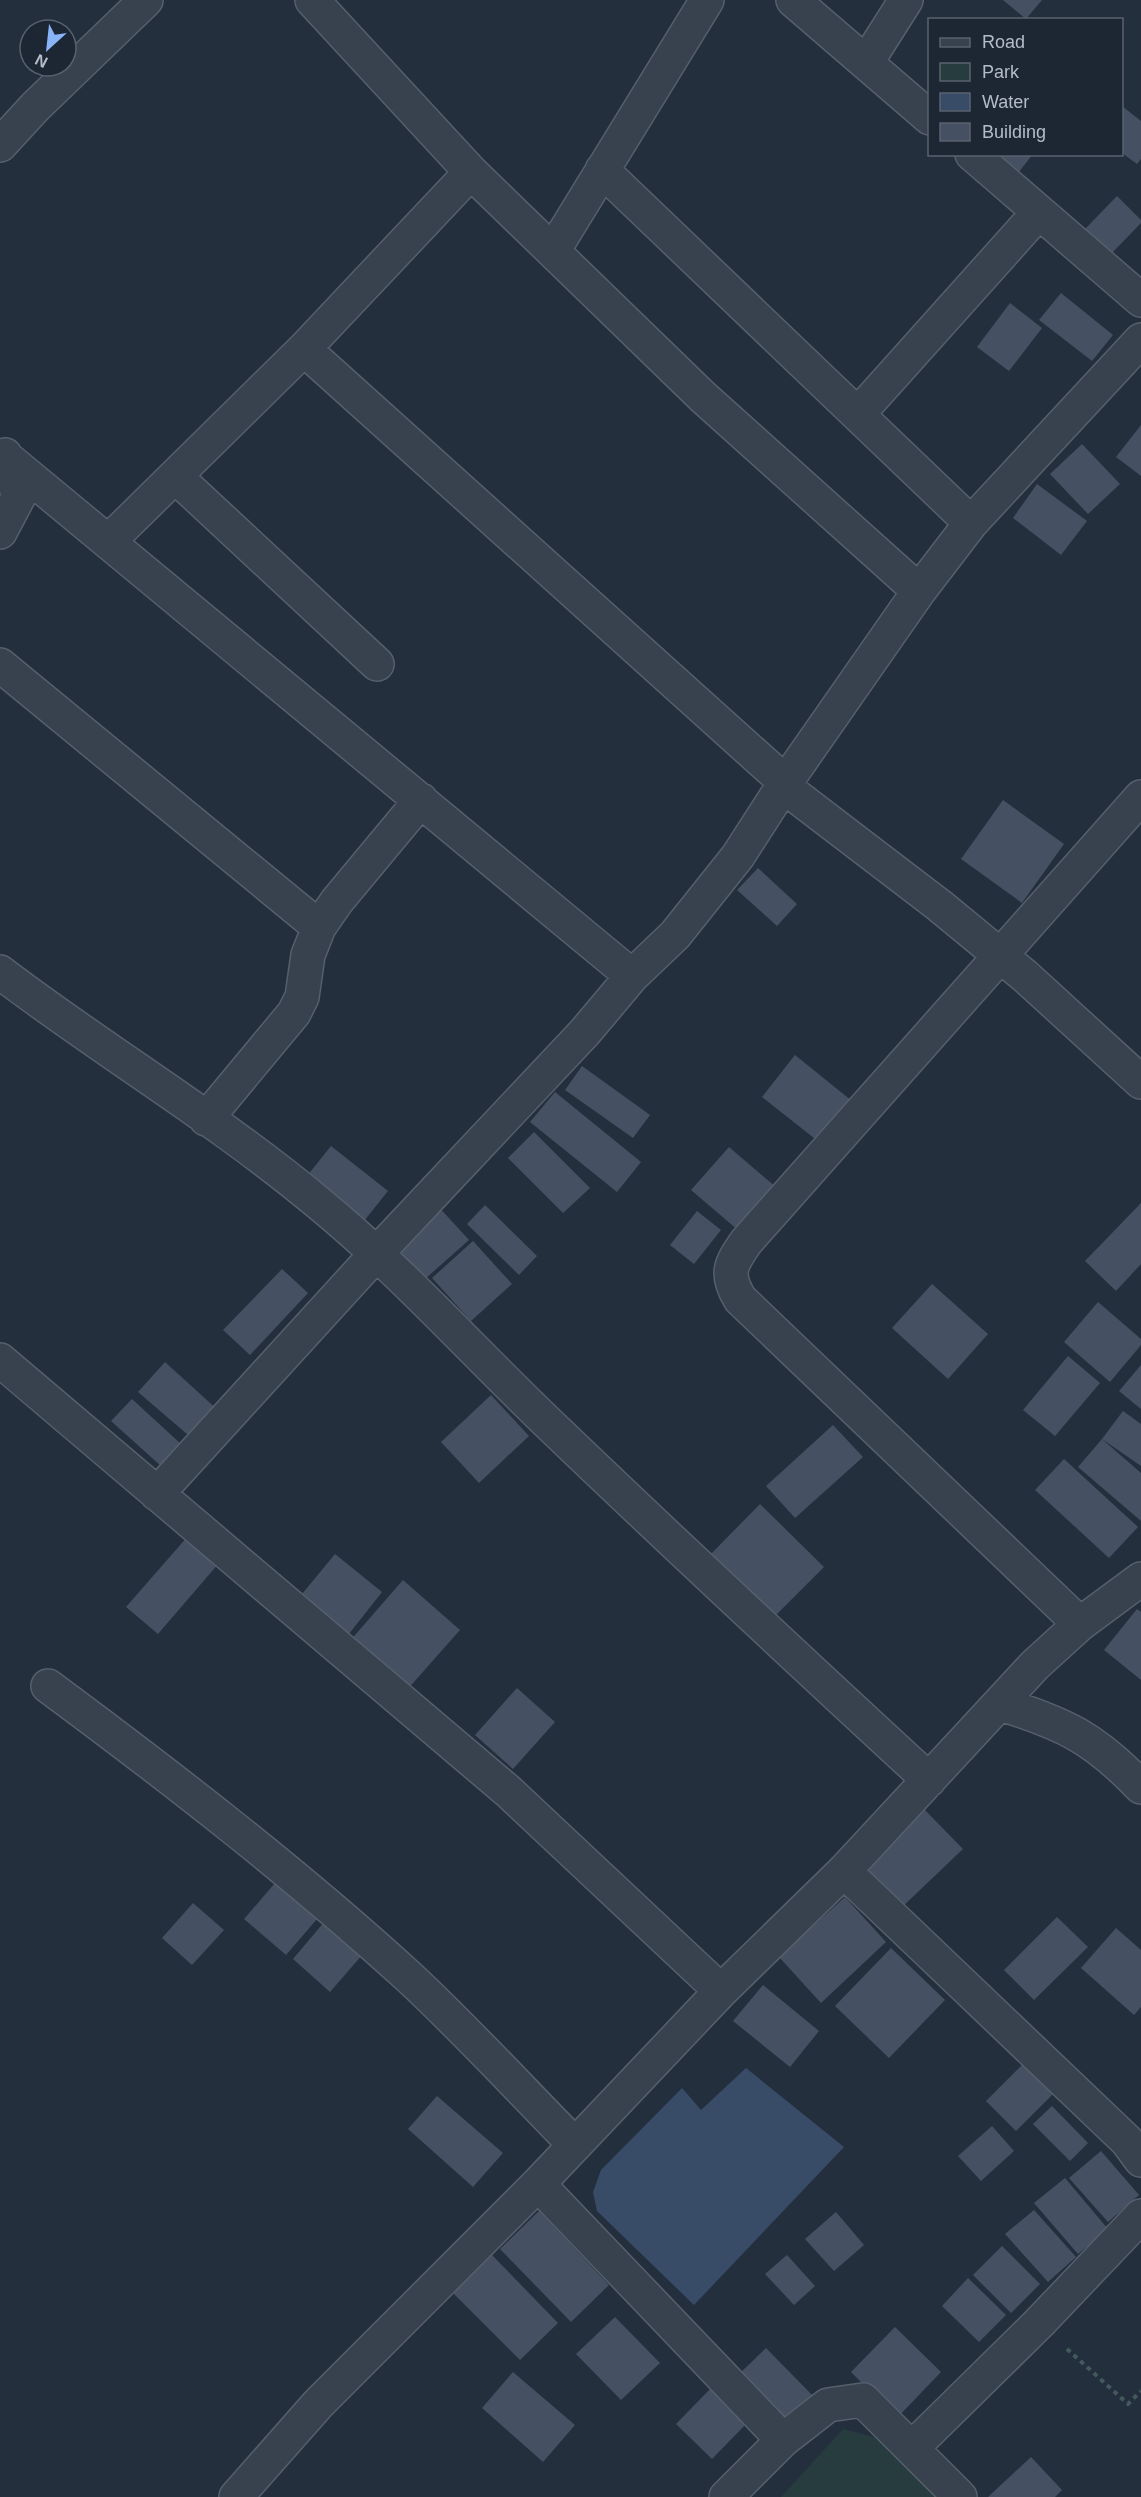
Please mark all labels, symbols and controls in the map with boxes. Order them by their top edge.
north arrow [18,18,78,78]
legend [928,18,1123,156]
text: Road [982,32,1025,52]
text: N [32,51,50,71]
text: Park [982,62,1020,82]
text: Water [982,92,1029,112]
text: Building [982,122,1046,142]

